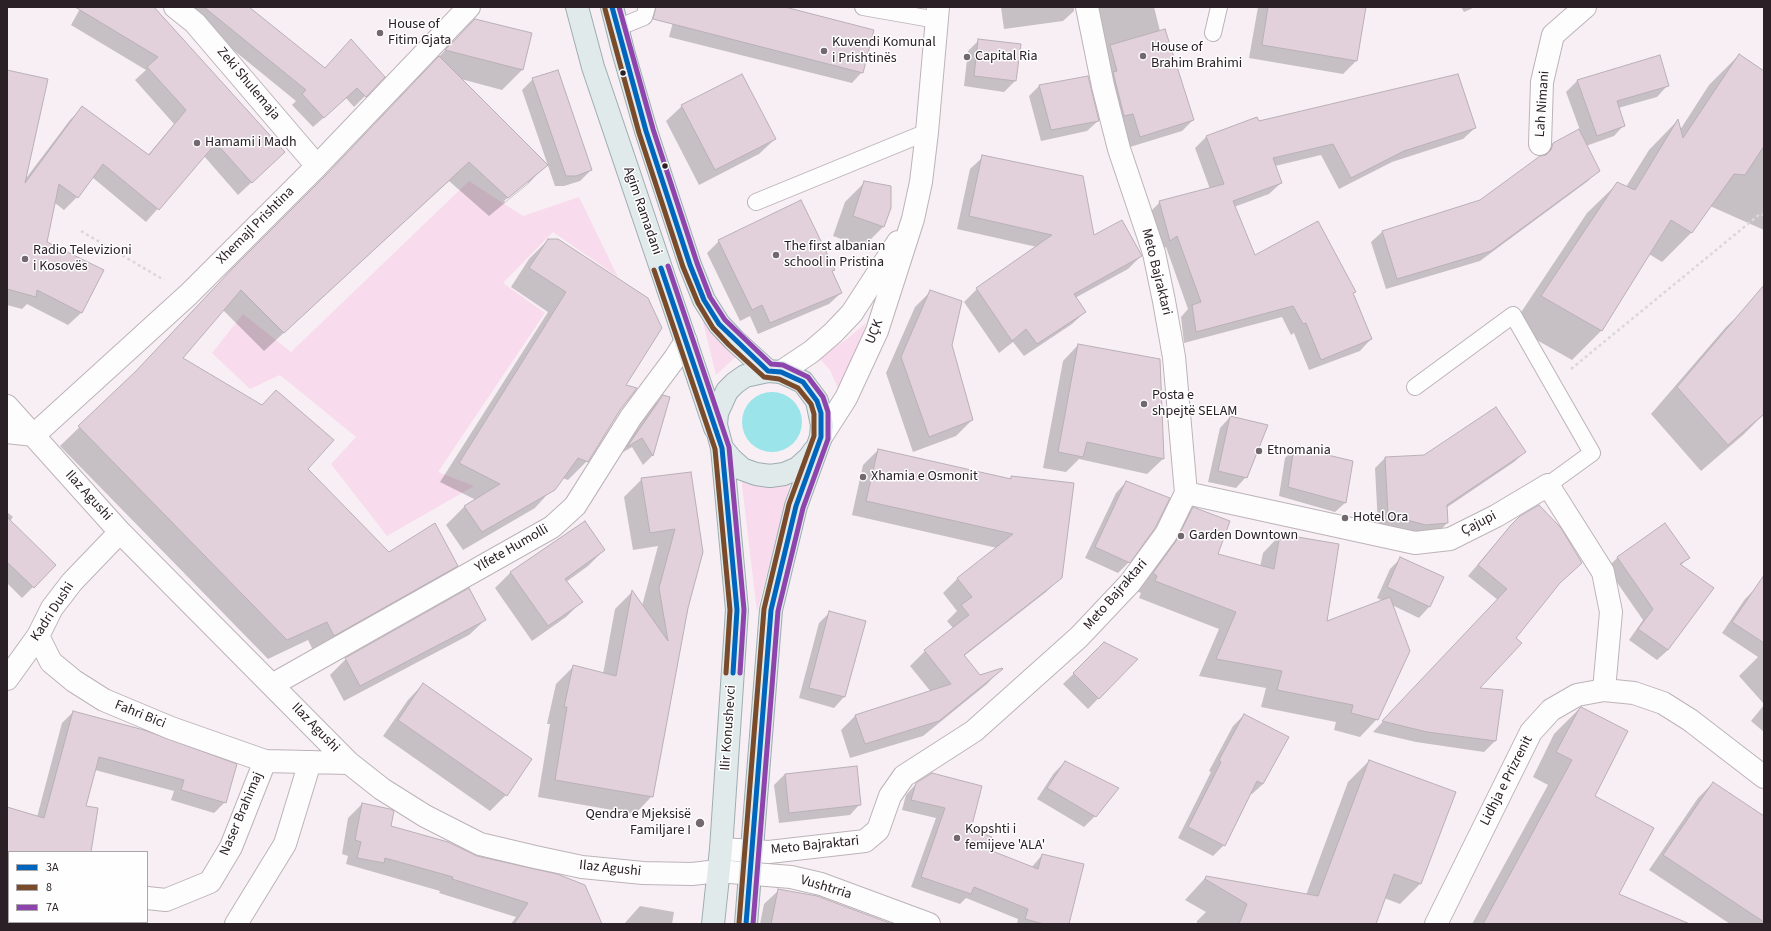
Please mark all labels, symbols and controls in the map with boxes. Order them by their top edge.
place label: House of Fitim Gjata [388,17,451,50]
marker: House of Fitim Gjata [375,28,385,38]
place label: Kuvendi Komunal i Prishtinës [832,35,936,68]
place label: House of Brahim Brahimi [1151,40,1242,72]
street label: Zeki Shulemaja [213,44,283,124]
marker: Kuvendi Komunal i Prishtinës [819,46,829,56]
place label: Capital Ria [975,49,1038,65]
marker: House of Brahim Brahimi [1138,51,1148,61]
marker: Capital Ria [962,52,972,62]
unlabelled marker [618,68,628,78]
street label: Lah Nimani [1532,70,1554,138]
place label: Hamami i Madh [205,135,297,151]
marker: Hamami i Madh [192,138,202,148]
unlabelled marker [660,161,670,171]
street label: Agim Ramadani [619,165,665,257]
street label: Xhemajl Prishtina [214,184,298,268]
street label: Meto Bajraktari [1137,227,1175,317]
place label: The first albanian school in Pristina [784,239,885,272]
place label: Radio Televizioni i Kosovës [33,243,132,276]
marker: The first albanian school in Pristina [771,250,781,260]
marker: Radio Televizioni i Kosovës [20,254,30,264]
street label: UÇK [863,317,887,347]
place label: Posta e shpejtë SELAM [1152,388,1237,420]
marker: Posta e shpejtë SELAM [1139,399,1149,409]
place label: Etnomania [1267,443,1331,459]
marker: Etnomania [1254,446,1264,456]
street label: Ilaz Agushi [61,467,115,525]
place label: Xhamia e Osmonit [871,469,978,485]
marker: Xhamia e Osmonit [858,472,868,482]
street label: Çajupi [1459,508,1499,540]
place label: Hotel Ora [1353,510,1408,526]
marker: Hotel Ora [1340,513,1350,523]
street label: Ylfete Humolli [472,521,552,577]
place label: Garden Downtown [1189,528,1298,544]
marker: Garden Downtown [1176,531,1186,541]
street label: Meto Bajraktari [1081,556,1151,634]
street label: Kadri Dushi [28,579,78,645]
street label: Ilir Konushevci [718,685,740,771]
street label: Fahri Bici [112,697,168,733]
street label: Ilaz Agushi [287,700,343,756]
street label: Lidhja e Prizrenit [1477,733,1537,829]
street label: Naser Brahimaj [217,769,267,859]
place label: Qendra e Mjeksisë Familjare I [586,807,691,840]
marker: Qendra e Mjeksisë Familjare I [694,817,706,829]
place label: Kopshti i femijeve 'ALA' [965,822,1045,854]
street label: Meto Bajraktari [770,833,860,859]
marker: Kopshti i femijeve 'ALA' [952,833,962,843]
legend [8,851,148,923]
street label: Ilaz Agushi [578,857,642,881]
text: 3A [46,859,58,876]
street label: Vushtrria [798,872,854,904]
text: 8 [46,879,52,896]
text: 7A [46,899,58,916]

